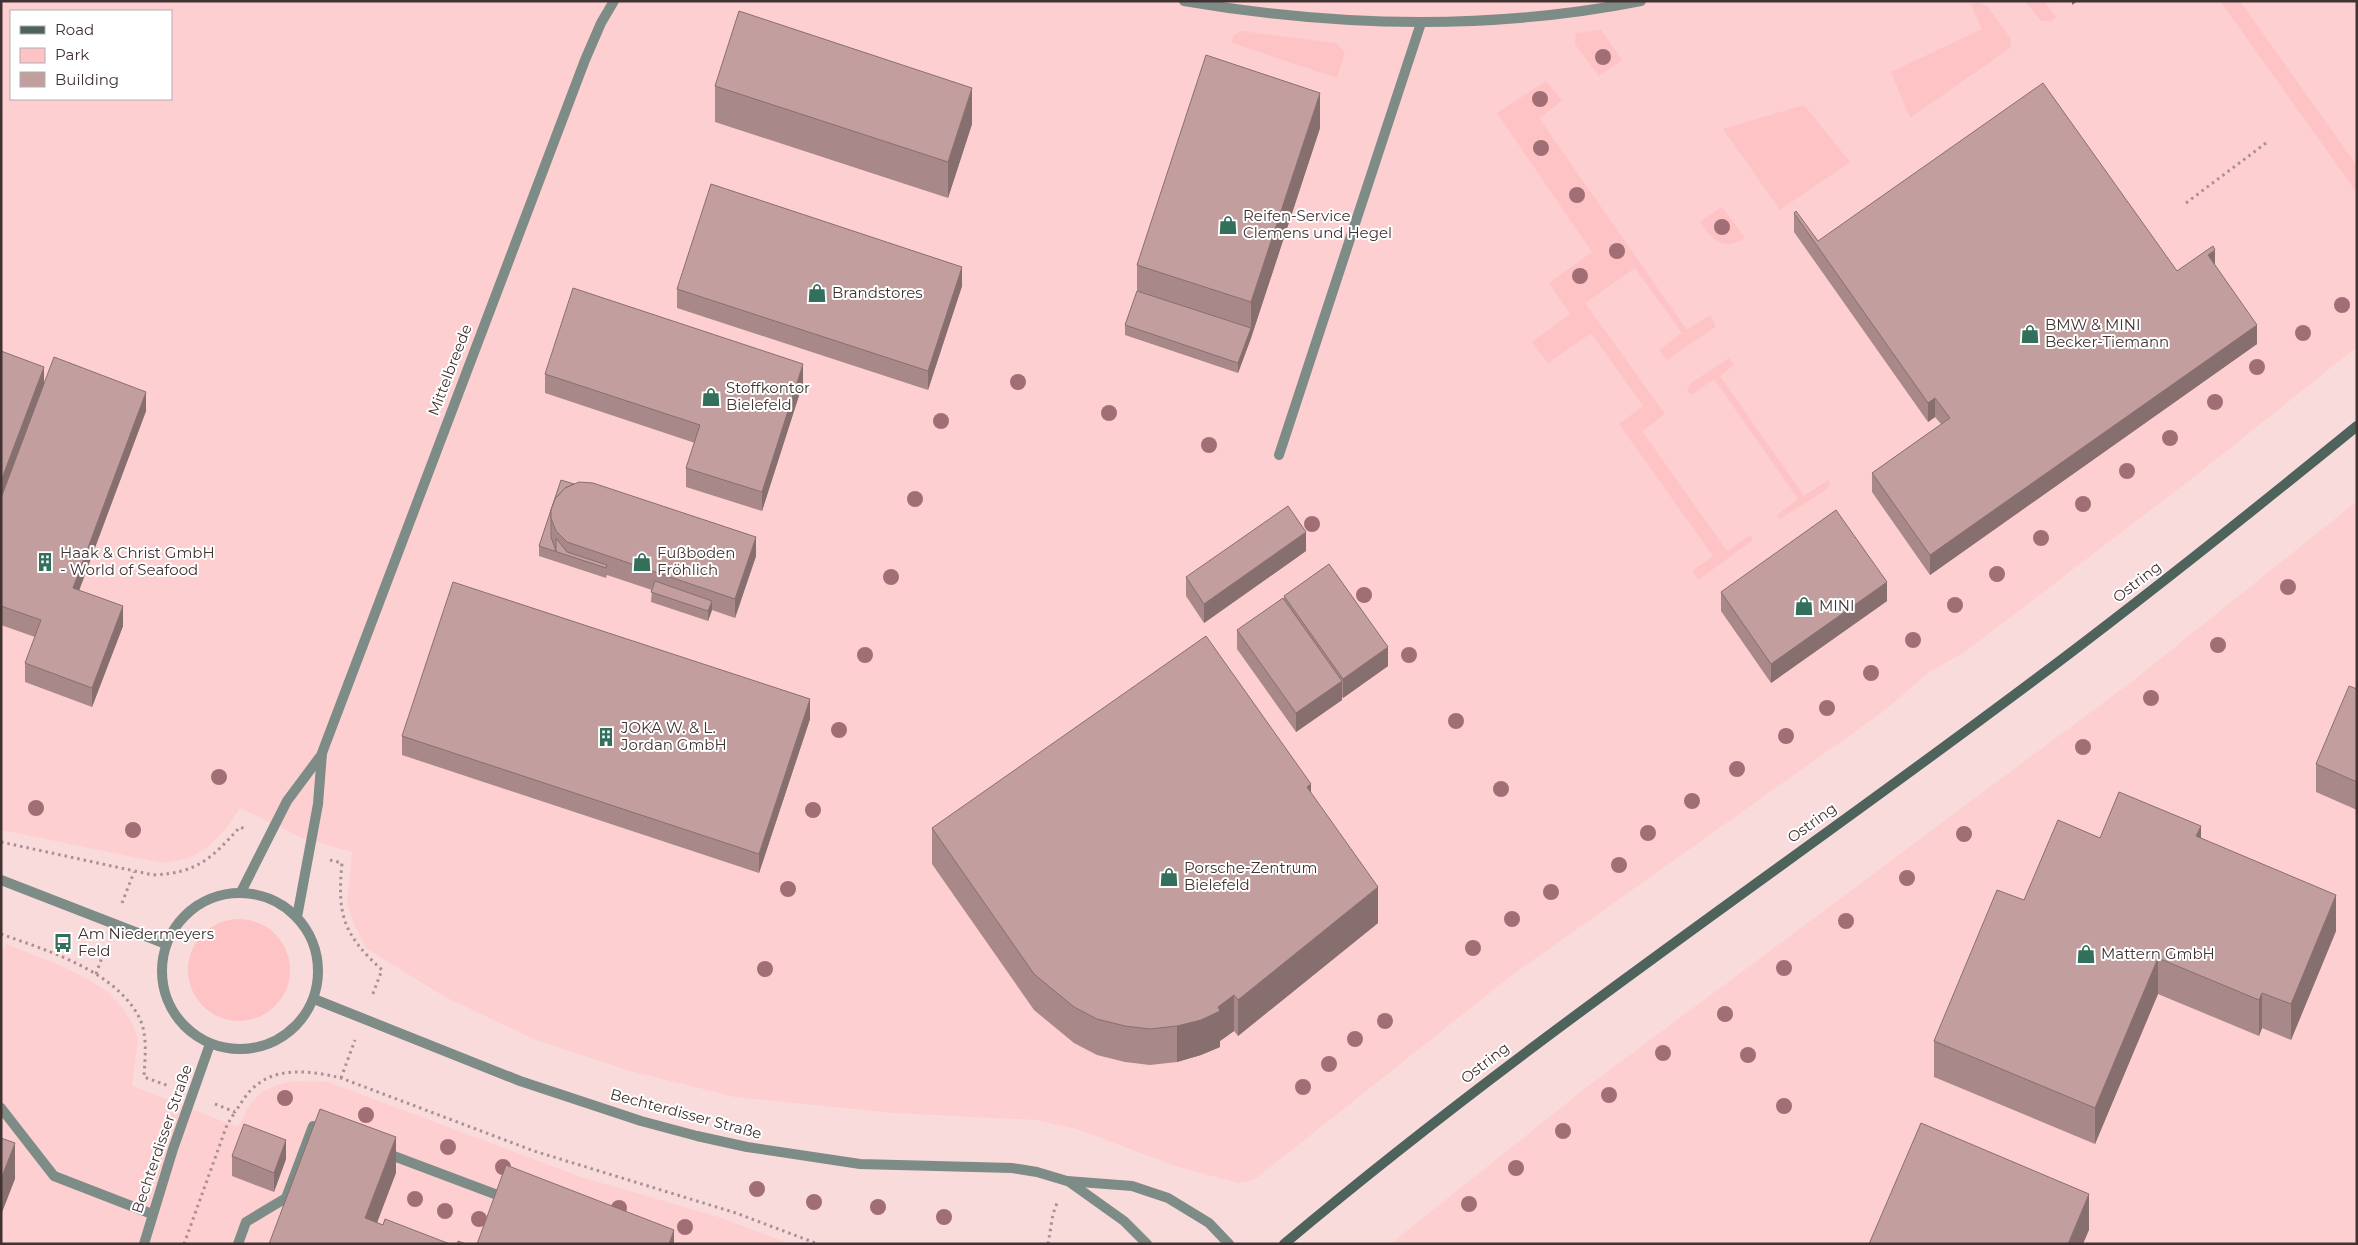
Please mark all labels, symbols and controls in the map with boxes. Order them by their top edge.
legend [10,10,172,100]
text: Road [55,20,94,39]
text: Park [55,45,89,64]
text: Building [55,70,119,89]
place label: Reifen-Service Clemens und Hegel [1243,206,1392,242]
shop icon: Reifen-Service Clemens und Hegel [1217,214,1239,236]
shop icon: Brandstores [806,282,828,304]
place label: Brandstores [832,283,923,302]
place label: BMW & MINI Becker-Tiemann [2045,315,2169,351]
street label: Mittelbreede [423,321,476,418]
shop icon: BMW & MINI Becker-Tiemann [2019,323,2041,345]
place label: Stoffkontor Bielefeld [726,378,810,414]
shop icon: Stoffkontor Bielefeld [700,386,722,408]
place label: Haak & Christ GmbH - World of Seafood [60,543,215,579]
place label: Fußboden Fröhlich [657,543,735,579]
building icon: Haak & Christ GmbH - World of Seafood [34,551,56,573]
shop icon: Fußboden Fröhlich [631,551,653,573]
street label: Ostring [2109,557,2165,606]
shop icon: MINI [1793,595,1815,617]
place label: MINI [1819,596,1855,615]
place label: JOKA W. & L. Jordan GmbH [620,718,727,754]
building icon: JOKA W. & L. Jordan GmbH [595,726,617,748]
street label: Ostring [1783,798,1840,847]
place label: Porsche-Zentrum Bielefeld [1184,858,1318,894]
shop icon: Porsche-Zentrum Bielefeld [1158,866,1180,888]
place label: Am Niedermeyers Feld [78,924,214,960]
bus stop icon: Am Niedermeyers Feld [52,932,74,954]
shop icon: Mattern GmbH [2075,943,2097,965]
place label: Mattern GmbH [2101,944,2215,963]
street label: Ostring [1457,1038,1513,1087]
street label: Bechterdisser Straße [127,1062,196,1216]
street label: Bechterdisser Straße [608,1084,764,1143]

